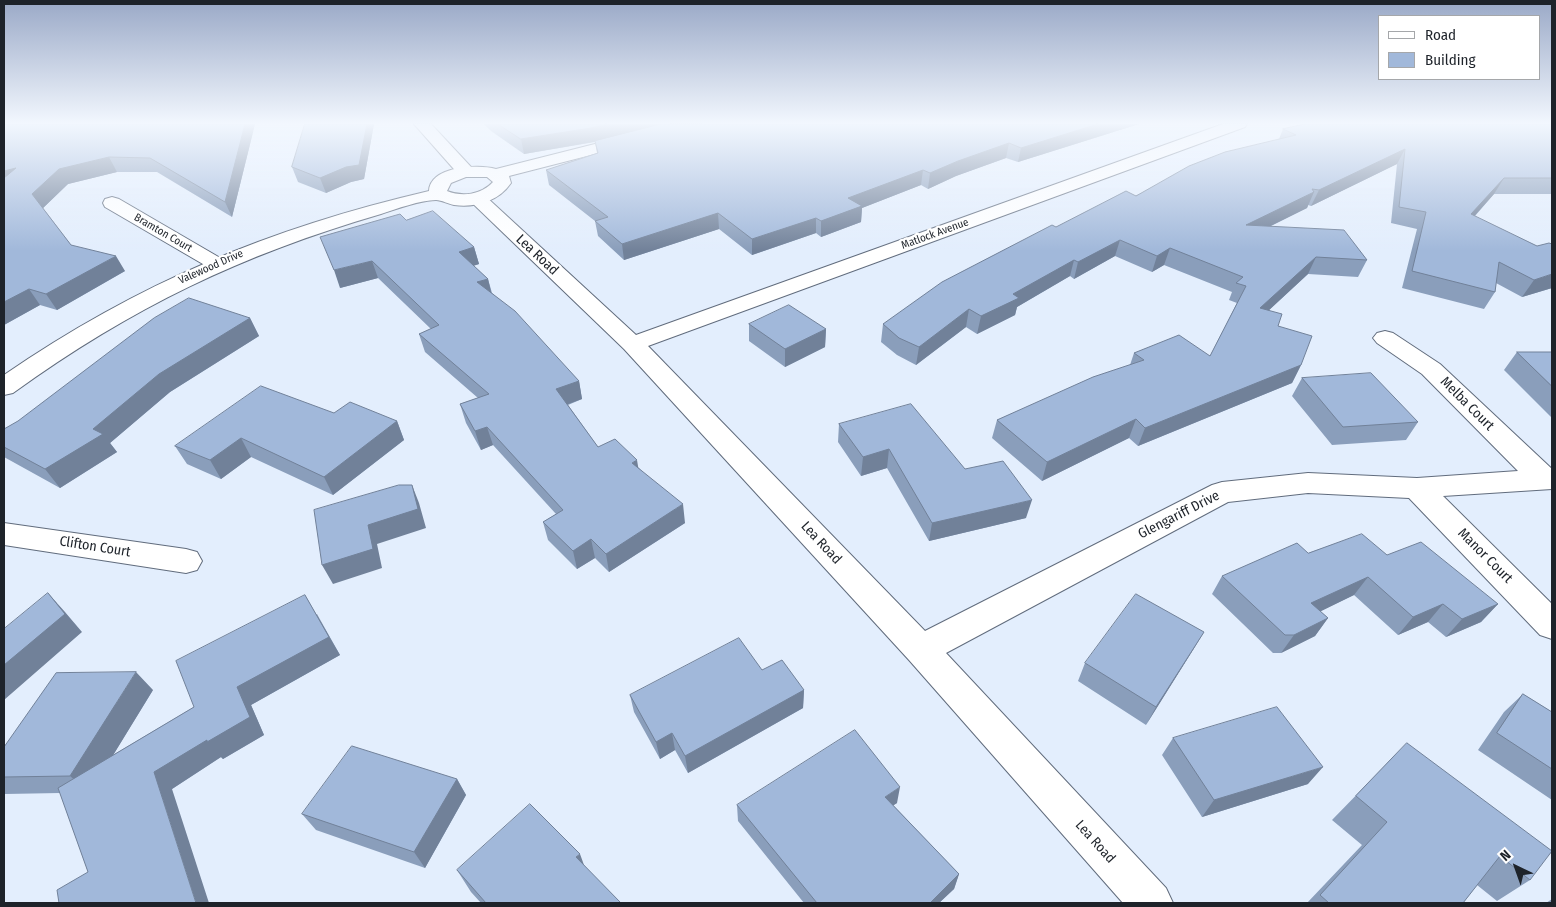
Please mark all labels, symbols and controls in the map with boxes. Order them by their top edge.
legend [1378,15,1541,80]
text: Road [1425,26,1456,44]
text: Building [1425,51,1476,69]
street label: Bramton Court [131,211,195,255]
street label: Matlock Avenue [899,216,971,252]
street label: Lea Road [512,231,562,279]
street label: Valewood Drive [177,247,245,287]
street label: Melba Court [1437,374,1497,434]
street label: Glengariff Drive [1136,487,1222,543]
street label: Lea Road [797,518,845,568]
street label: Manor Court [1454,525,1516,587]
street label: Clifton Court [58,533,132,561]
street label: Lea Road [1071,817,1119,867]
north arrow [1491,842,1541,892]
text: N [1497,846,1514,865]

